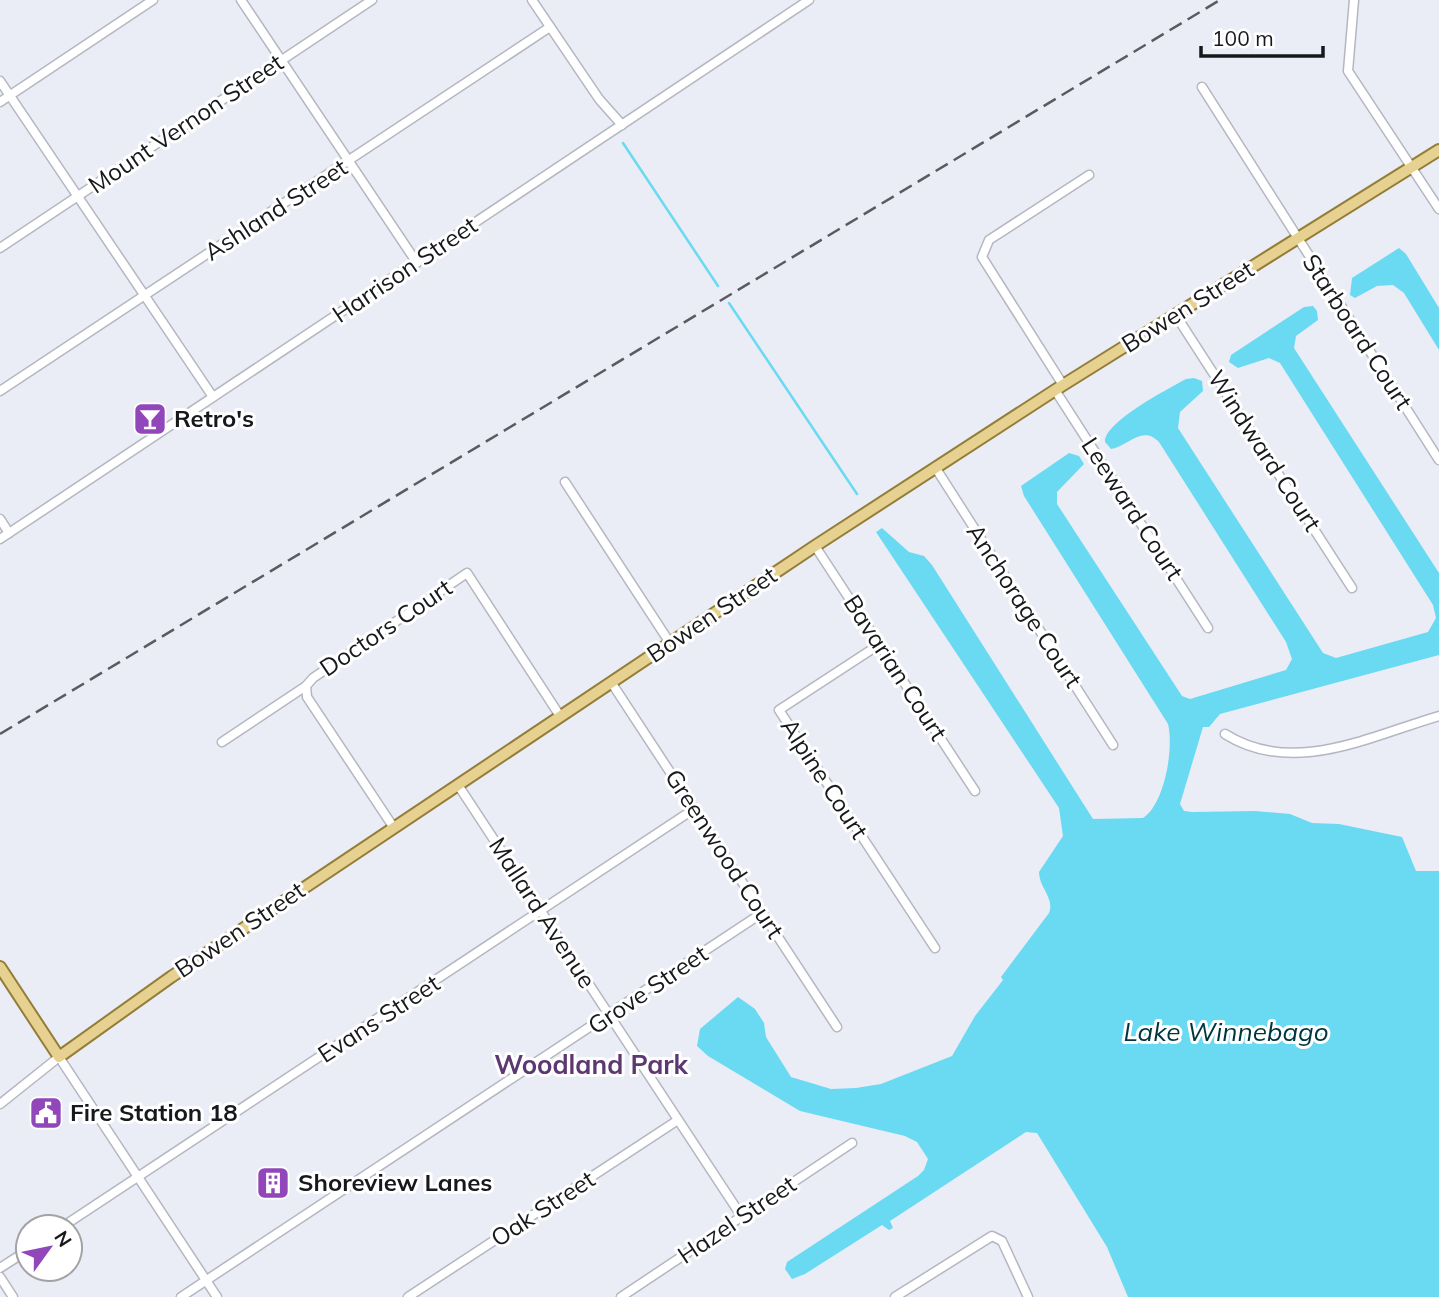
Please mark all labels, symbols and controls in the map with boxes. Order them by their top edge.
scale bar [1201,14,1324,58]
text: 100 m [1212,25,1274,51]
street label: Mount Vernon Street [82,47,289,199]
street label: Ashland Street [198,152,353,267]
street label: Harrison Street [326,210,483,329]
street label: Starboard Court [1297,248,1419,415]
street label: Bowen Street [1116,254,1259,359]
street label: Windward Court [1202,364,1328,537]
bar icon: Retro's [131,400,169,438]
place label: Retro's [174,403,254,433]
street label: Leeward Court [1076,432,1190,585]
street label: Anchorage Court [961,518,1089,693]
street label: Bowen Street [641,560,782,669]
street label: Doctors Court [314,572,457,682]
street label: Bavarian Court [838,589,954,746]
street label: Alpine Court [775,713,875,844]
street label: Greenwood Court [659,763,791,944]
street label: Mallard Avenue [483,831,603,993]
street label: Bowen Street [169,875,310,984]
street label: Grove Street [582,938,713,1040]
street label: Evans Street [312,968,445,1069]
water label: Lake Winnebago [1123,1015,1329,1048]
district label: Woodland Park [494,1048,688,1081]
public building icon: Fire Station 18 [27,1094,65,1132]
place label: Fire Station 18 [70,1097,238,1127]
street label: Oak Street [485,1163,600,1253]
building icon: Shoreview Lanes [254,1164,292,1202]
place label: Shoreview Lanes [298,1167,492,1197]
street label: Hazel Street [672,1169,801,1270]
north arrow [14,1213,84,1283]
text: N [49,1226,77,1251]

